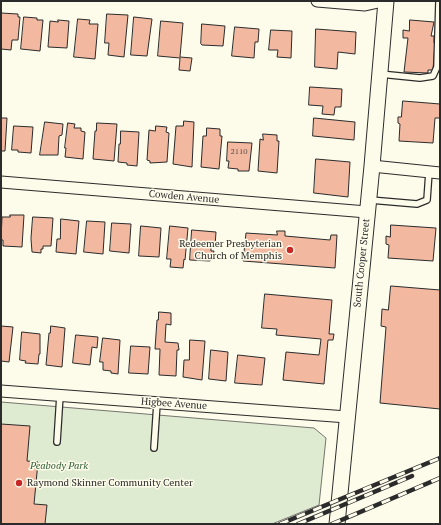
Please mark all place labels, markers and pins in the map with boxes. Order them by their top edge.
place label: Redeemer Presbyterian Church of Memphis [179,238,282,262]
marker: Redeemer Presbyterian Church of Memphis [285,245,295,255]
place label: Raymond Skinner Community Center [27,477,193,489]
marker: Raymond Skinner Community Center [14,478,24,488]

